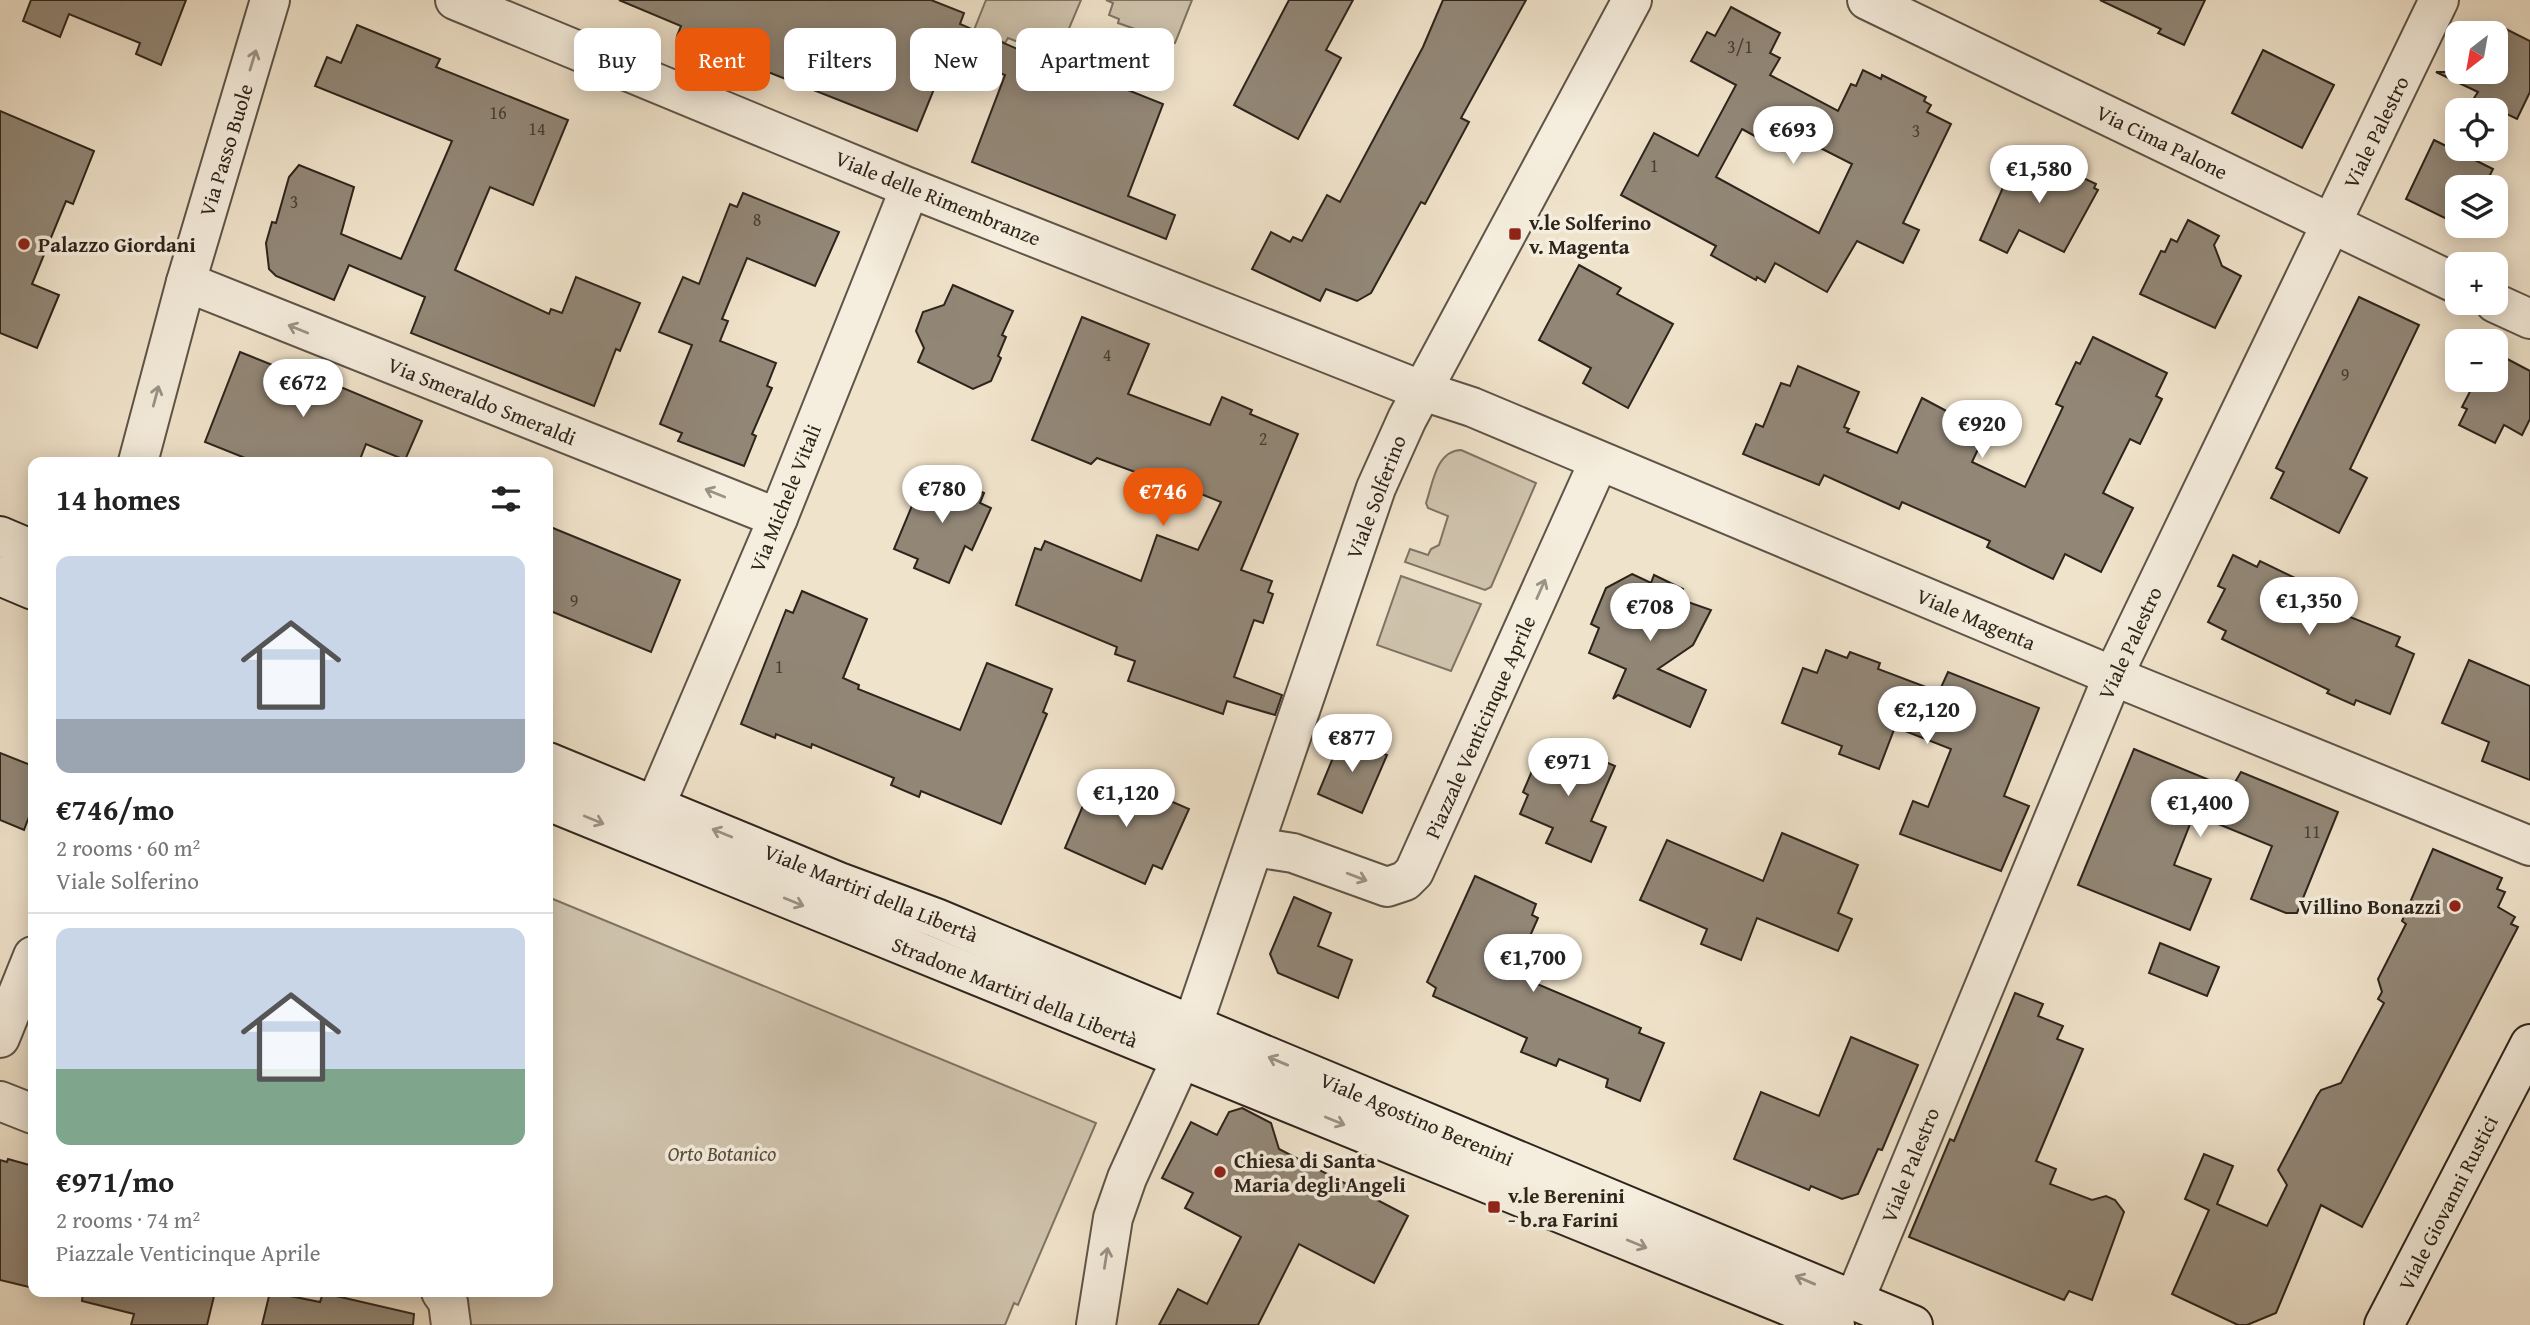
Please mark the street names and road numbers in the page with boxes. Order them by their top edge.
street label: Viale Palestro [2335,71,2417,193]
street label: Via Passo Buole [191,80,261,220]
street label: Via Cima Palone [2091,97,2233,187]
street label: Viale delle Rimembranze [830,143,1046,254]
street label: Via Smeraldo Smeraldi [383,349,581,453]
street label: Via Michele Vitali [741,419,829,577]
street label: Viale Solferino [1338,431,1414,563]
street label: Viale Magenta [1912,580,2040,658]
street label: Viale Palestro [2090,581,2170,705]
street label: Piazzale Venticinque Aprile [1417,610,1543,844]
street label: Viale Martiri della Libertà [759,836,983,950]
street label: Stradone Martiri della Libertà [887,928,1143,1056]
street label: Viale Agostino Berenini [1315,1064,1519,1174]
street label: Viale Palestro [1873,1103,1947,1227]
street label: Viale Giovanni Rustici [2390,1110,2506,1296]

